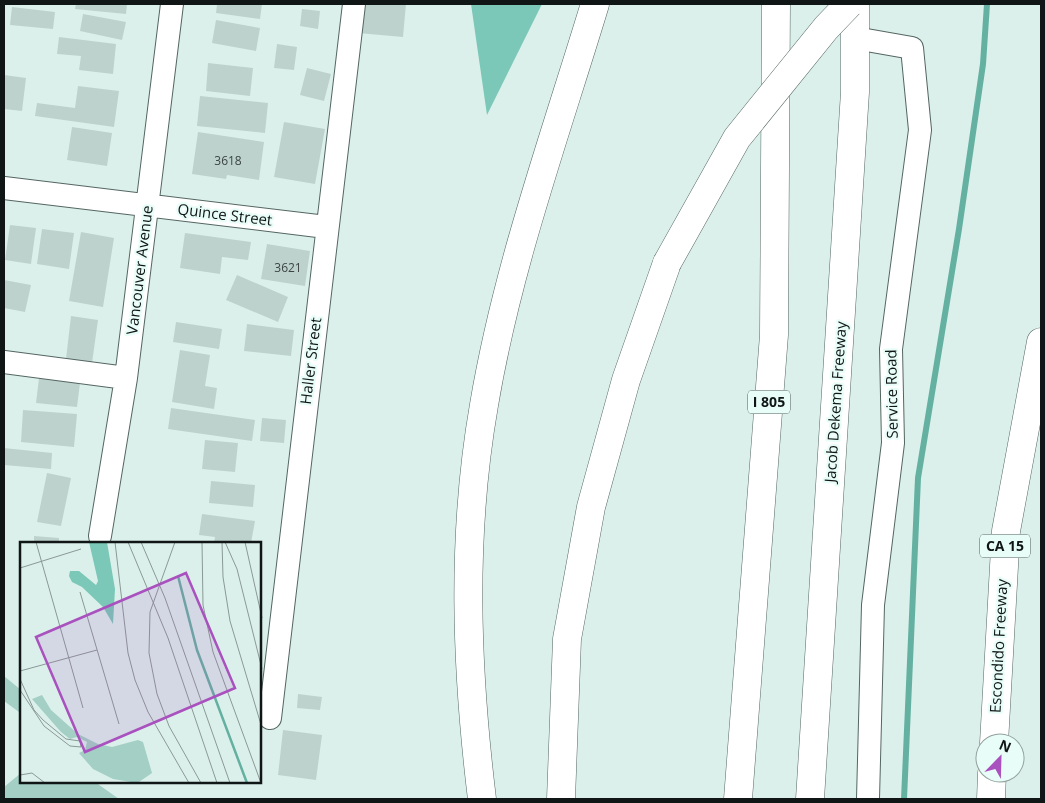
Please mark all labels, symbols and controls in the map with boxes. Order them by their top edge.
house number: 3618 [214,152,242,169]
street label: Quince Street [177,198,274,230]
street label: Vancouver Avenue [121,204,157,336]
house number: 3621 [274,259,302,276]
street label: Haller Street [295,316,325,405]
street label: Jacob Dekema Freeway [819,320,851,485]
street label: Service Road [880,349,902,439]
road number: I 805 [748,391,790,414]
road number: CA 15 [980,534,1030,558]
inset map [20,542,261,783]
street label: Escondido Freeway [985,578,1012,713]
north arrow [975,733,1025,783]
text: N [996,735,1014,757]

